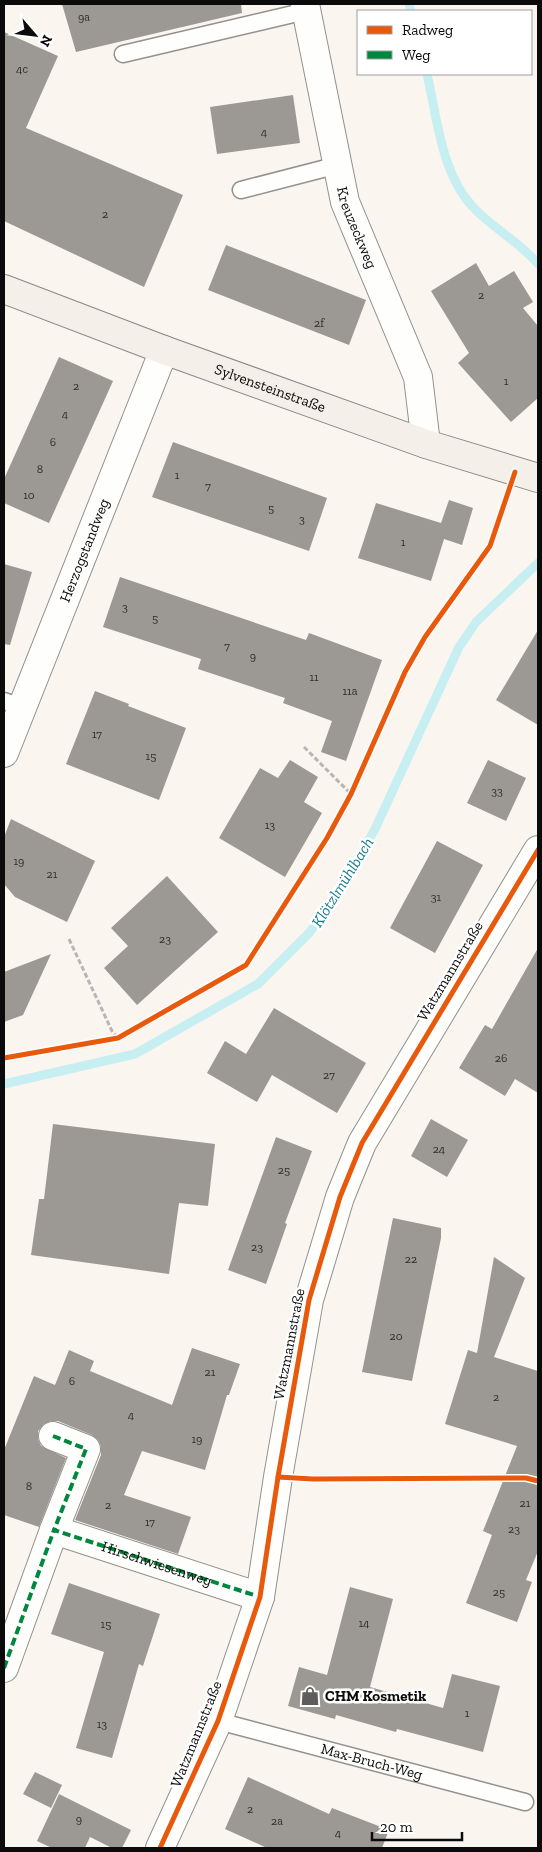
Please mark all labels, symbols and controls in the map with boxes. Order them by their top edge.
north arrow [10,10,60,60]
house number: 9a [78,10,90,24]
legend [357,10,532,75]
text: Radweg [402,21,453,39]
text: N [36,32,56,50]
text: Weg [402,46,431,64]
house number: 4c [16,62,28,76]
house number: 4 [261,125,268,139]
street label: Kreuzeckweg [333,185,381,271]
house number: 2 [102,207,108,221]
house number: 2 [478,288,484,302]
house number: 2f [314,316,325,330]
street label: Sylvensteinstraße [212,360,328,416]
house number: 1 [504,374,509,388]
house number: 2 [73,379,79,393]
house number: 4 [62,407,69,421]
house number: 6 [50,435,56,449]
house number: 8 [37,462,43,476]
house number: 1 [175,468,180,482]
house number: 7 [205,479,211,493]
house number: 10 [23,488,35,502]
street label: Herzogstandweg [56,496,113,605]
house number: 5 [268,501,274,515]
house number: 3 [299,512,305,526]
house number: 1 [401,535,406,549]
house number: 3 [122,600,128,614]
house number: 5 [152,611,158,625]
house number: 7 [224,639,230,653]
house number: 9 [250,649,256,663]
house number: 11 [309,670,319,684]
house number: 11a [342,684,358,698]
house number: 17 [92,727,102,741]
house number: 15 [146,749,156,763]
house number: 33 [491,784,503,798]
house number: 13 [265,818,275,832]
water label: Klötzlmühlbach [307,834,378,931]
house number: 19 [14,854,25,868]
house number: 21 [47,867,58,881]
house number: 31 [431,890,442,904]
street label: Watzmannstraße [413,918,487,1024]
house number: 23 [159,932,171,946]
house number: 26 [495,1051,507,1065]
house number: 27 [323,1068,335,1082]
house number: 24 [433,1142,446,1156]
house number: 25 [278,1163,290,1177]
house number: 23 [251,1240,263,1254]
house number: 22 [405,1252,417,1266]
street label: Watzmannstraße [269,1287,309,1401]
house number: 20 [389,1329,403,1343]
house number: 21 [205,1365,216,1379]
house number: 6 [69,1374,75,1388]
house number: 2 [493,1390,499,1404]
house number: 4 [128,1408,135,1422]
house number: 19 [192,1432,203,1446]
house number: 8 [26,1479,32,1493]
house number: 21 [520,1496,531,1510]
house number: 2 [105,1498,111,1512]
house number: 17 [145,1515,155,1529]
house number: 23 [508,1522,520,1536]
street label: Hirschwiesenweg [100,1537,214,1590]
house number: 25 [493,1585,505,1599]
house number: 14 [358,1616,370,1630]
house number: 15 [101,1617,111,1631]
street label: Watzmannstraße [166,1678,226,1790]
shop icon: CHM Kosmetik [299,1685,321,1707]
place label: CHM Kosmetik [325,1687,427,1705]
house number: 1 [465,1706,470,1720]
house number: 13 [97,1717,107,1731]
street label: Max-Bruch-Weg [319,1740,425,1784]
house number: 2 [247,1802,253,1816]
scale bar [372,1810,462,1842]
house number: 9 [76,1812,82,1826]
house number: 2a [271,1814,283,1828]
text: 20 m [380,1818,413,1836]
house number: 4 [335,1826,342,1840]

